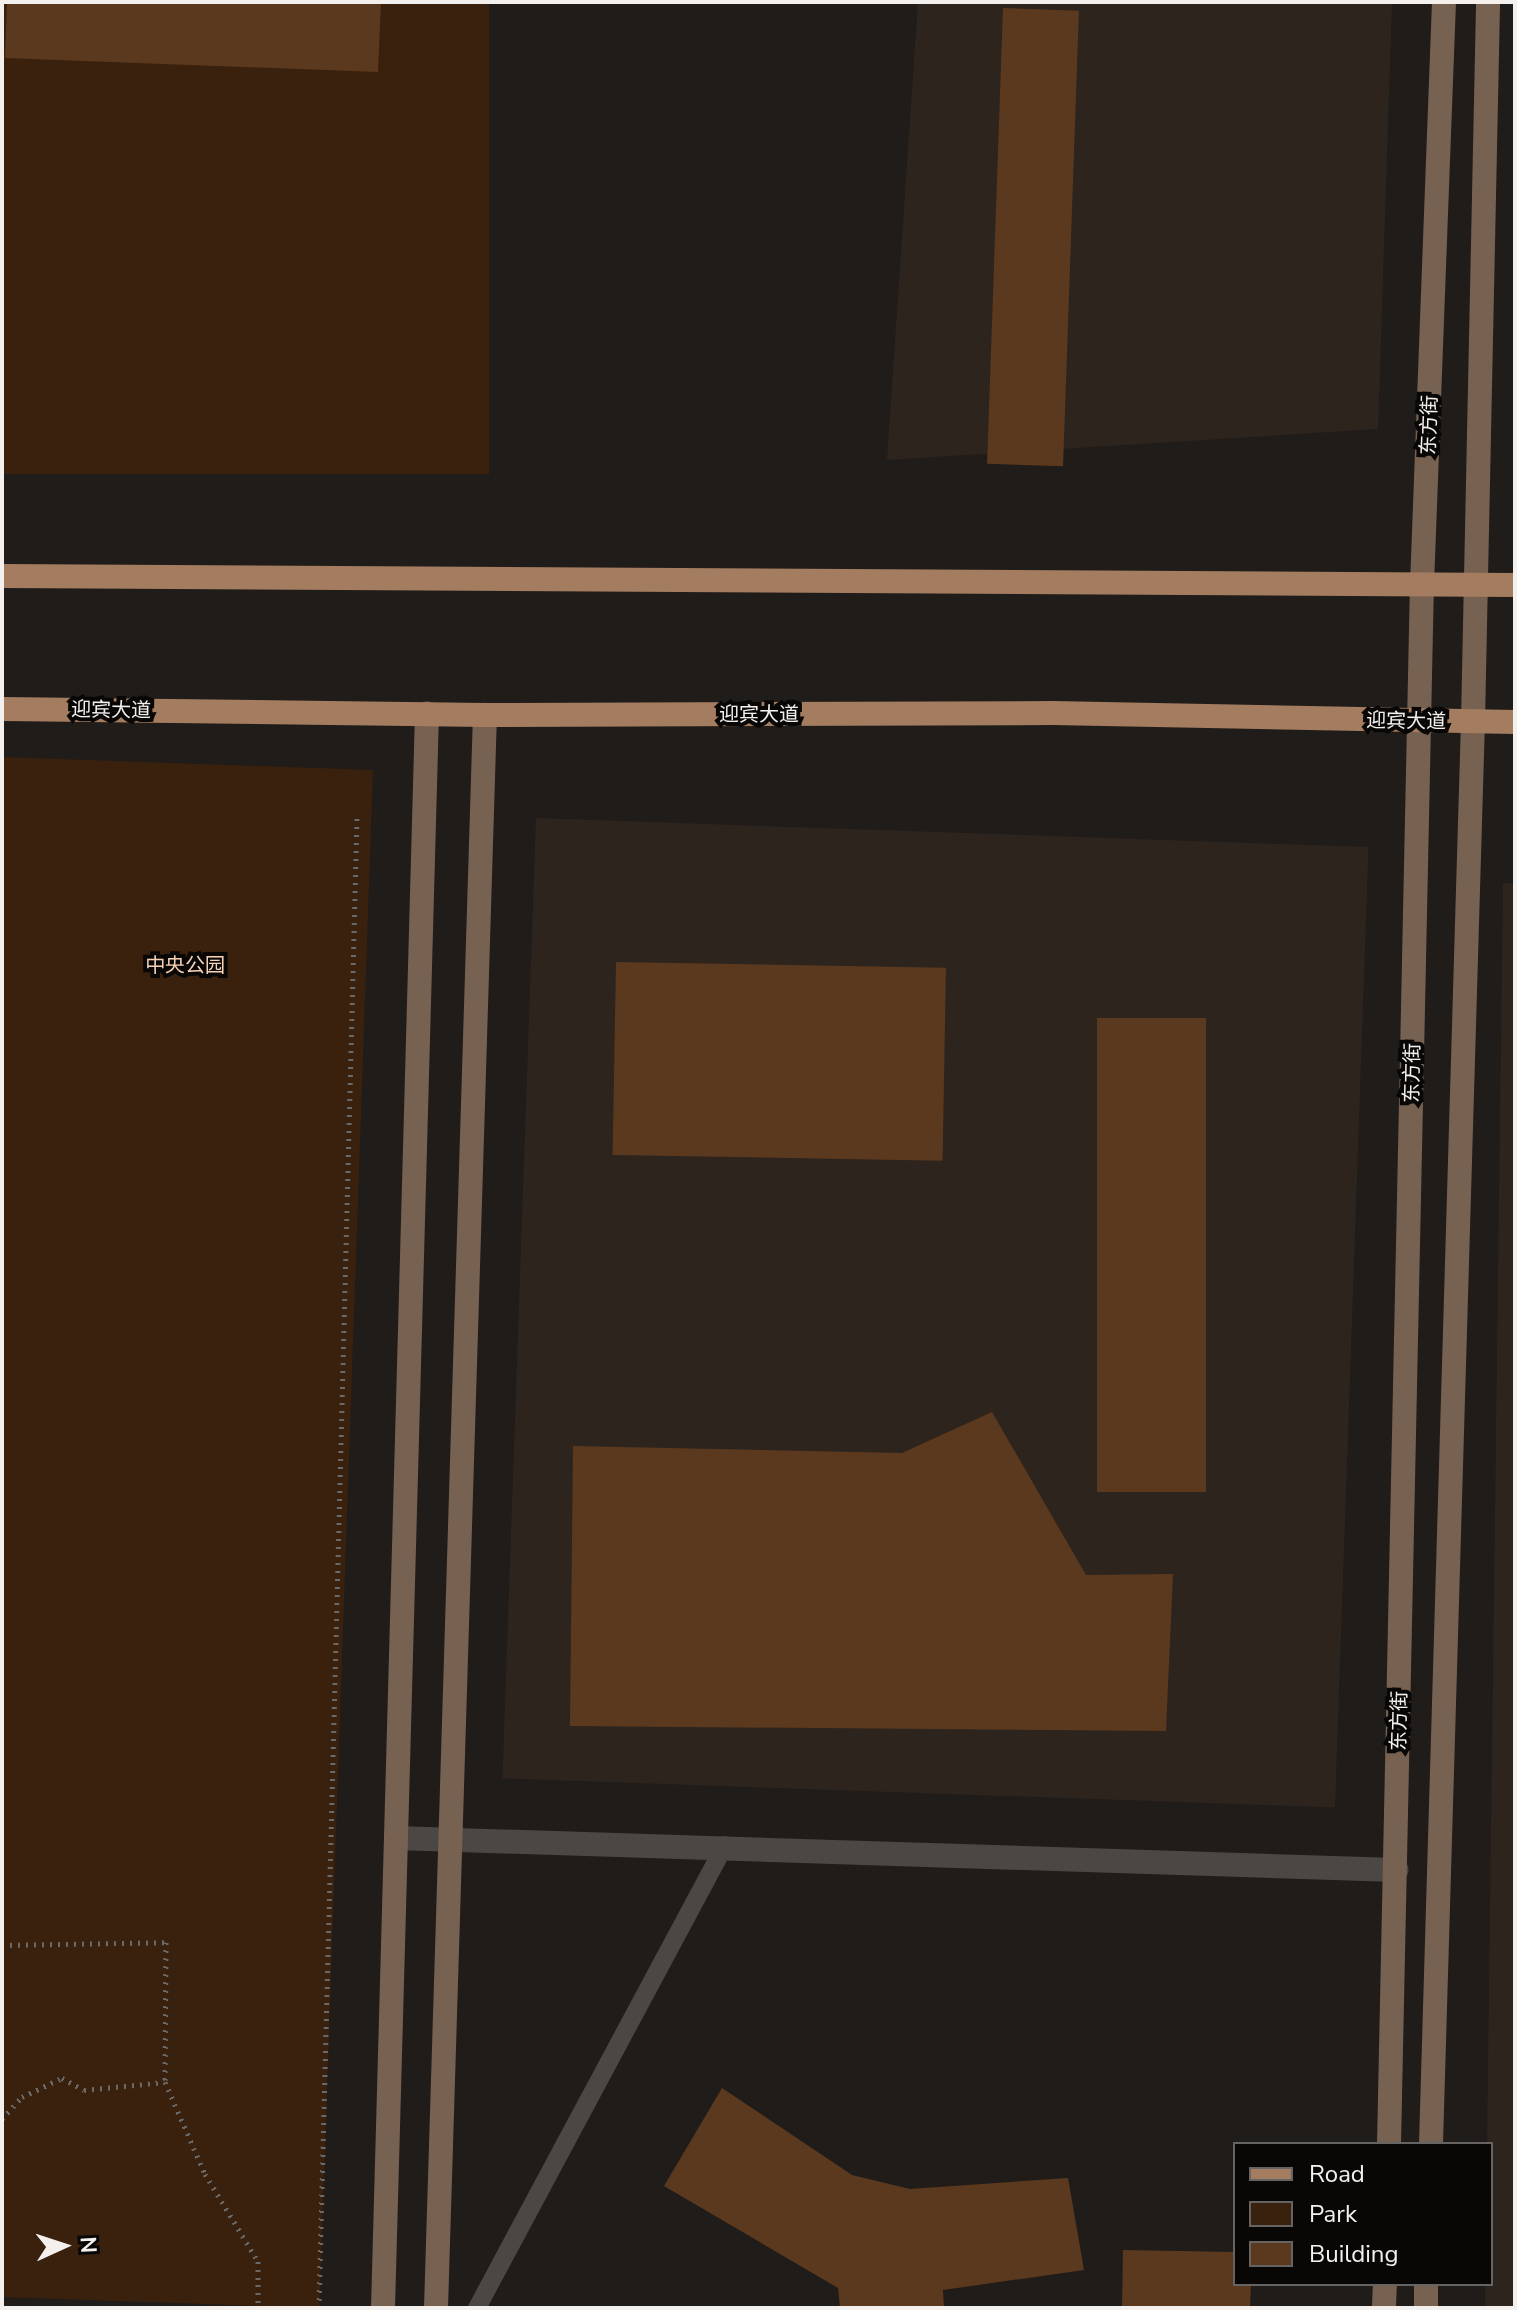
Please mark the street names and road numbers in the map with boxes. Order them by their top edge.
street label: 东方街 [1416,395,1442,455]
street label: 迎宾大道 [71,697,151,723]
street label: 迎宾大道 [719,702,799,726]
street label: 迎宾大道 [1366,708,1446,734]
street label: 东方街 [1399,1043,1425,1103]
street label: 东方街 [1386,1691,1412,1751]

